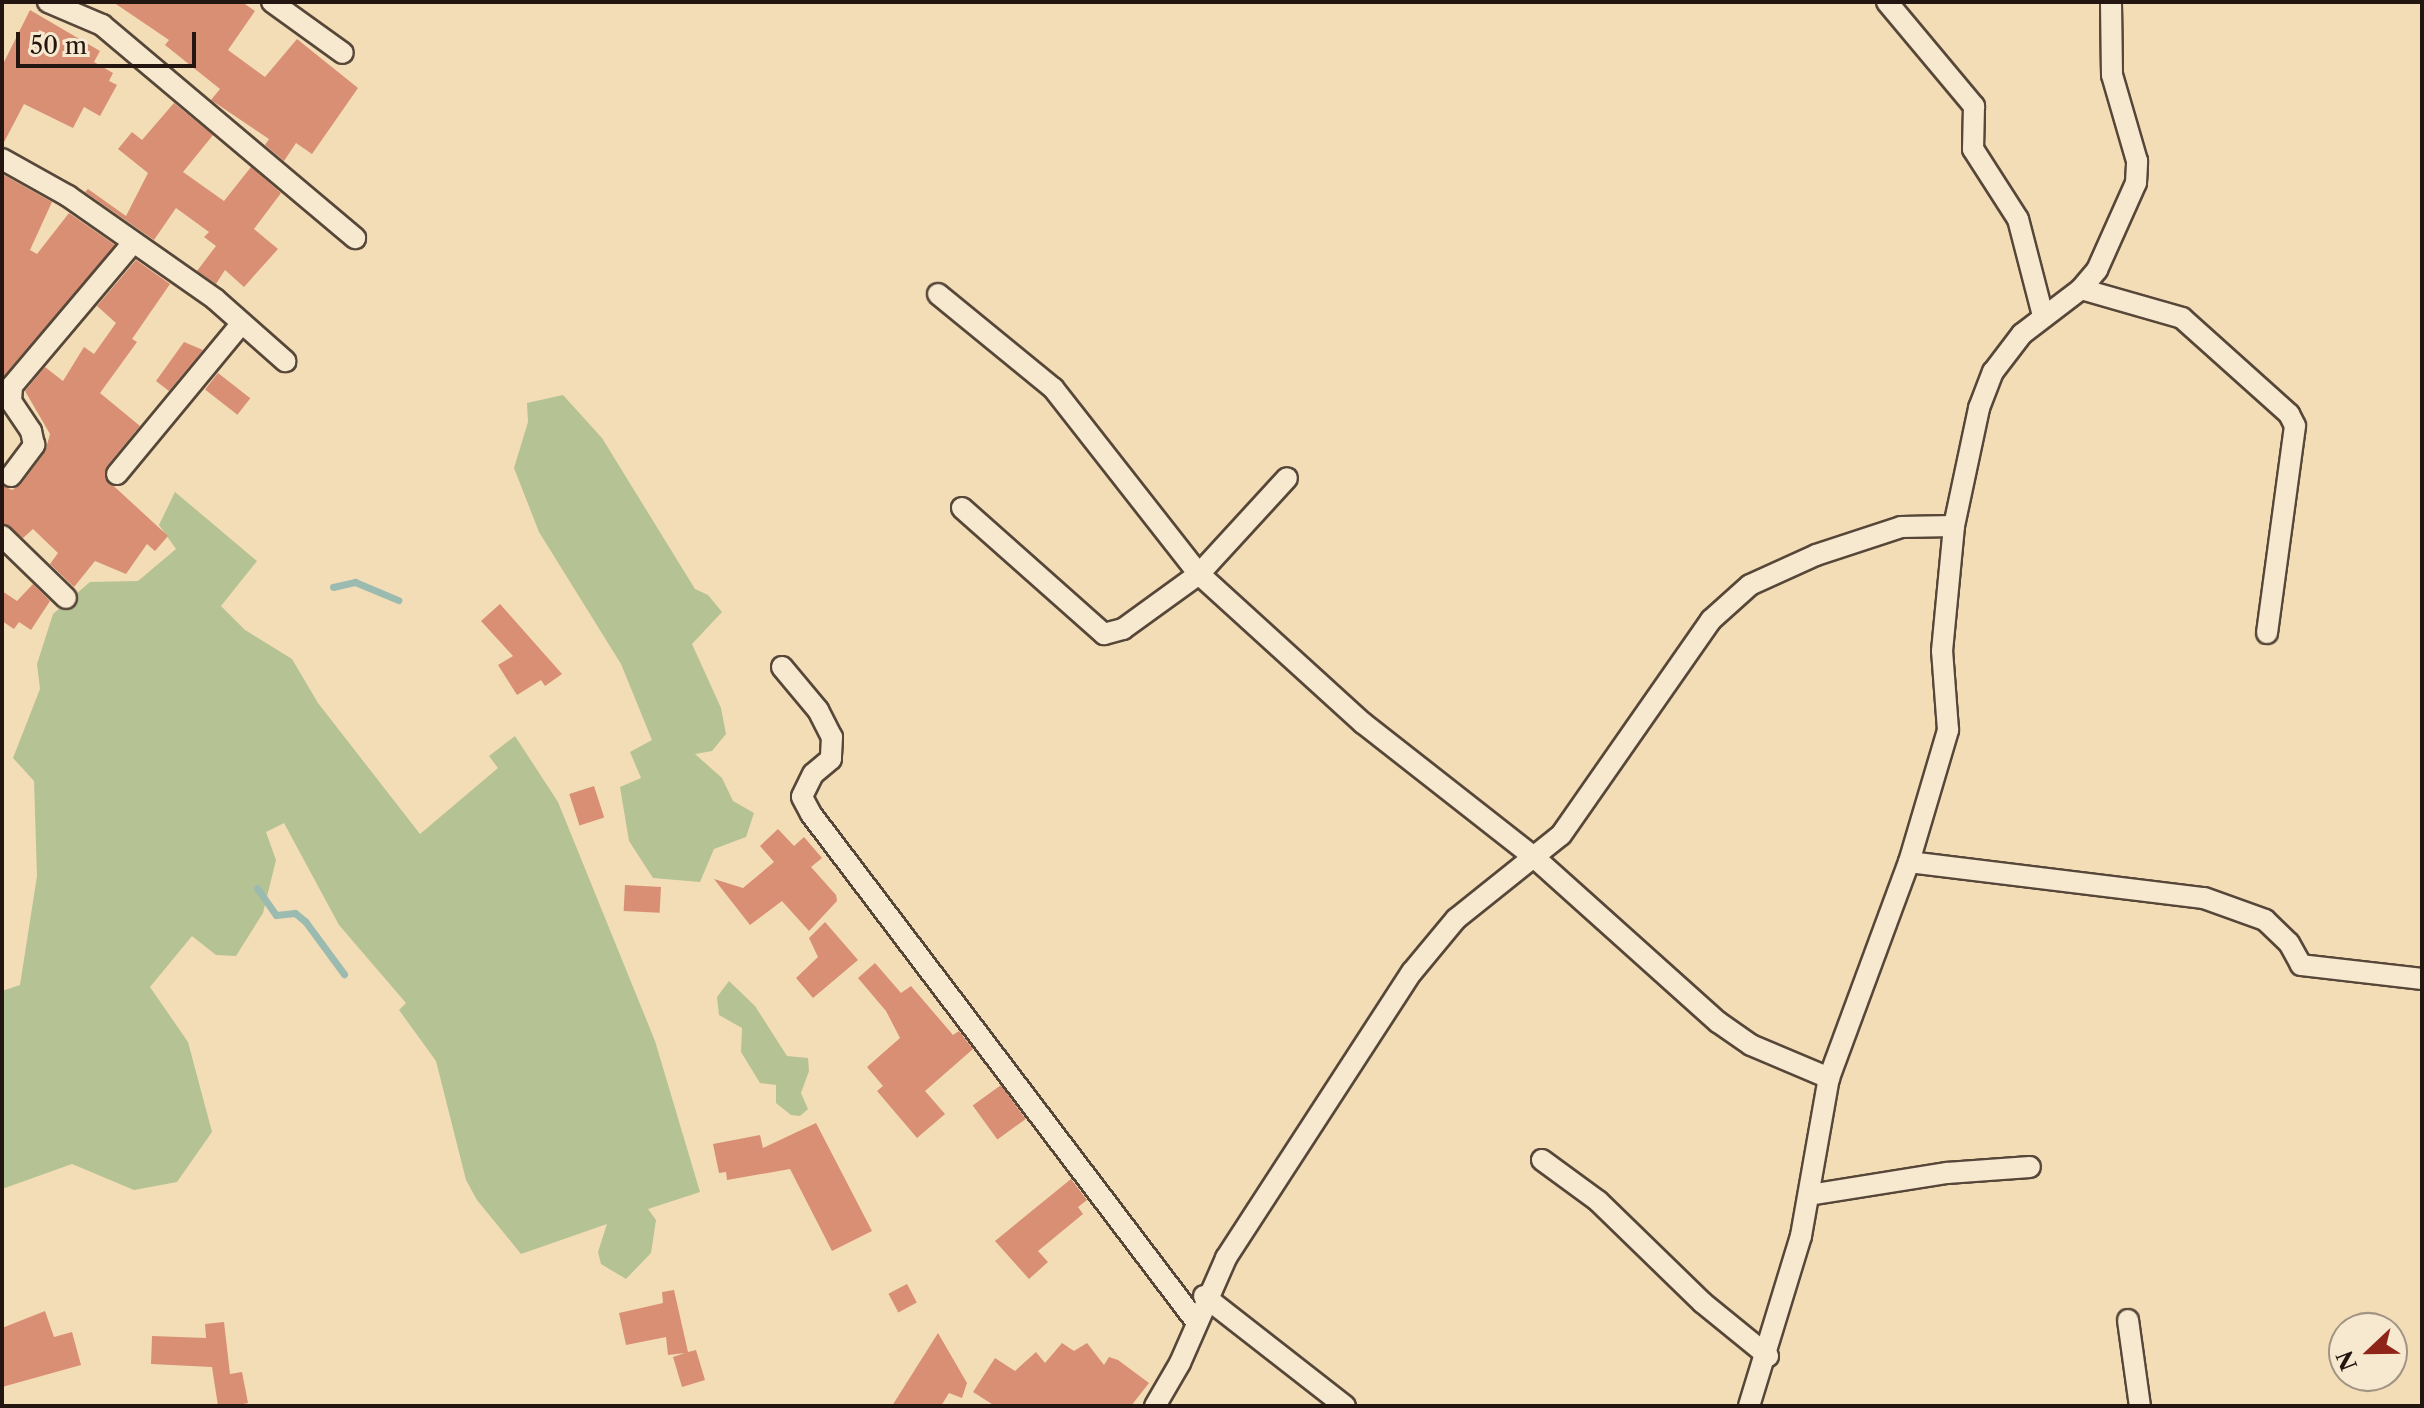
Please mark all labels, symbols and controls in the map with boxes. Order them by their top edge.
scale bar [20,16,200,66]
text: 50 m [30,31,87,60]
north arrow [2328,1312,2408,1392]
text: N [2331,1347,2363,1374]

